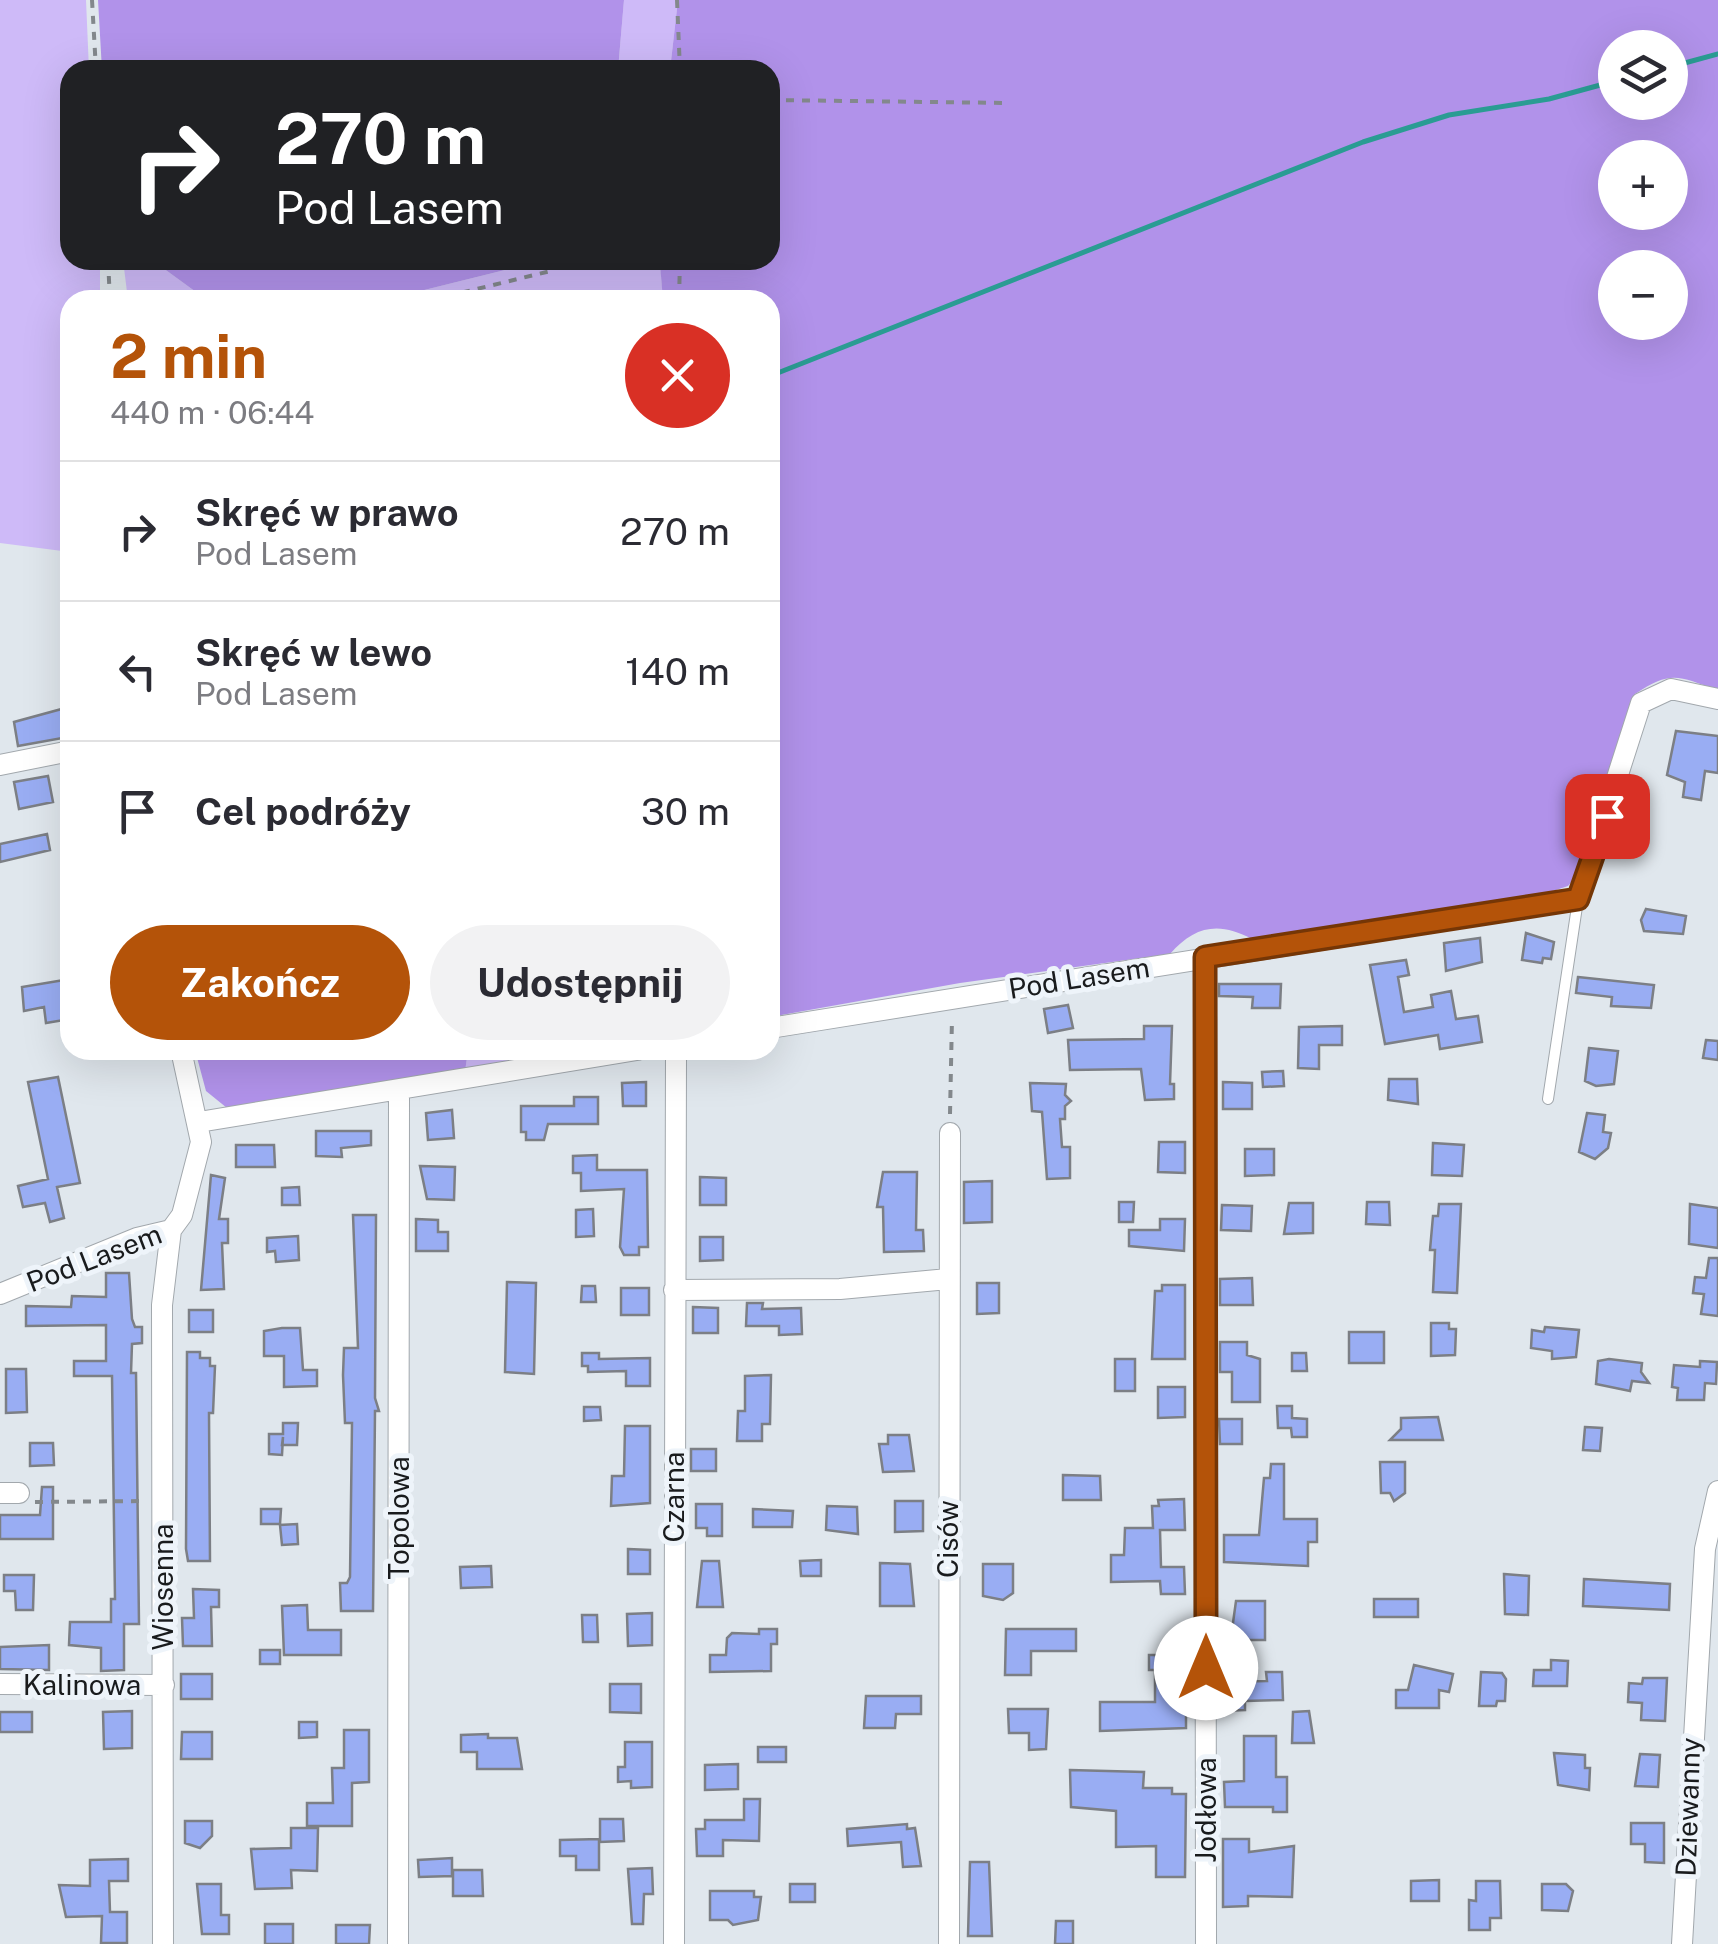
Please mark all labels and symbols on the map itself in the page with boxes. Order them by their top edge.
pin [1565,774,1650,859]
street label: Pod Lasem [1006,950,1152,1005]
street label: Pod Lasem [22,1217,166,1298]
street label: Czarna [657,1452,690,1542]
street label: Topolowa [382,1456,415,1580]
street label: Cisów [931,1500,964,1578]
street label: Wiosenna [146,1523,179,1651]
position arrow [1154,1616,1258,1720]
street label: Kalinowa [23,1668,141,1701]
street label: Dziewanny [1669,1737,1706,1877]
street label: Jodłowa [1189,1757,1222,1863]

